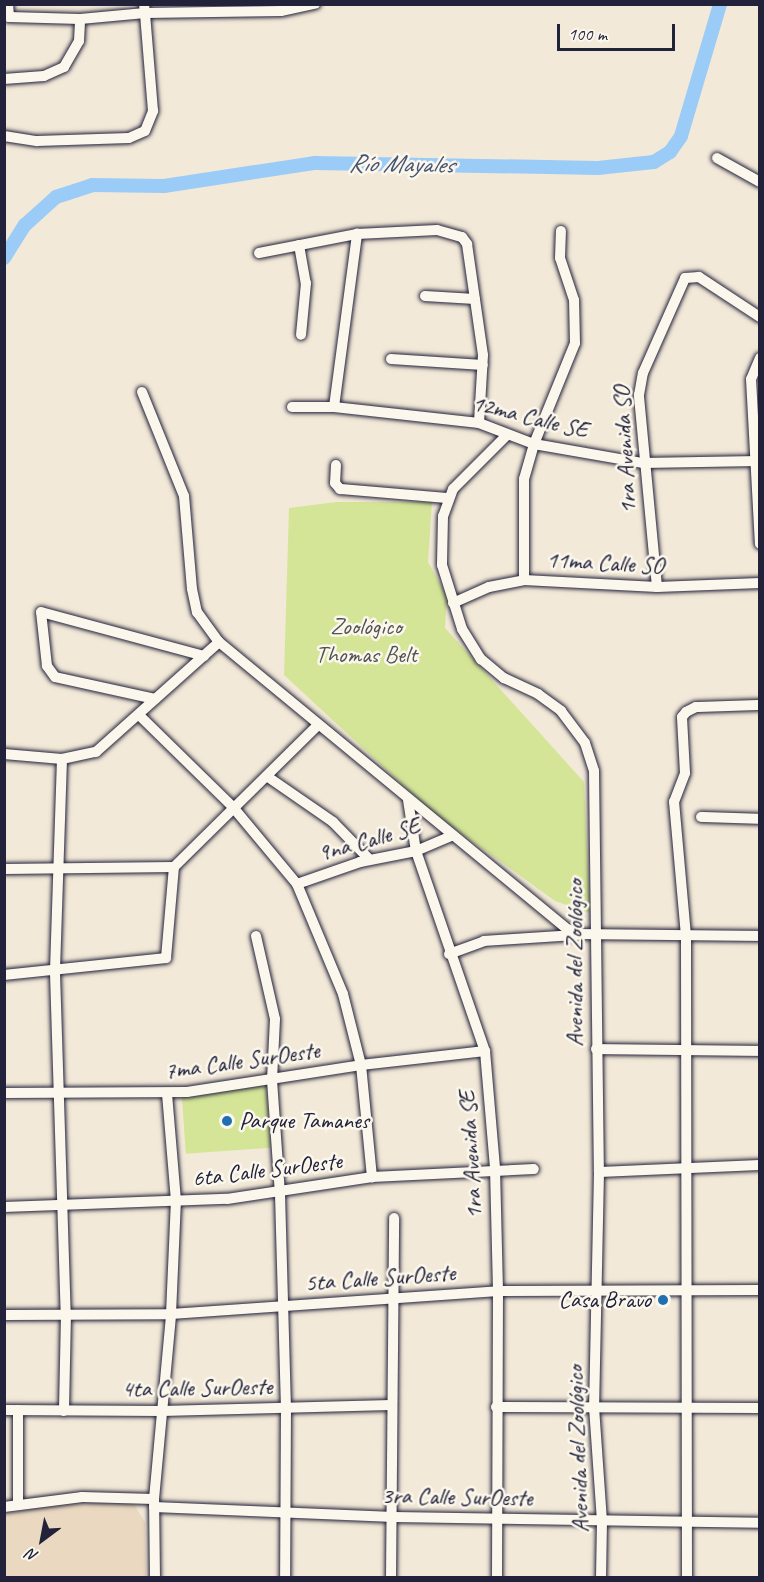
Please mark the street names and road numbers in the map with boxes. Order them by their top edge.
street label: 1ra Avenida SO [607,386,643,514]
street label: 12ma Calle SE [469,389,591,445]
street label: 11ma Calle SO [545,546,665,580]
street label: 9na Calle SE [314,812,424,868]
street label: Avenida del Zoológico [561,880,589,1046]
street label: 7ma Calle SurOeste [163,1036,321,1086]
street label: 1ra Avenida SE [453,1090,489,1220]
street label: 6ta Calle SurOeste [190,1147,344,1193]
street label: 5ta Calle SurOeste [304,1258,456,1298]
street label: Avenida del Zoológico [561,1365,595,1533]
street label: 4ta Calle SurOeste [121,1372,273,1404]
street label: 3ra Calle SurOeste [381,1481,533,1513]

